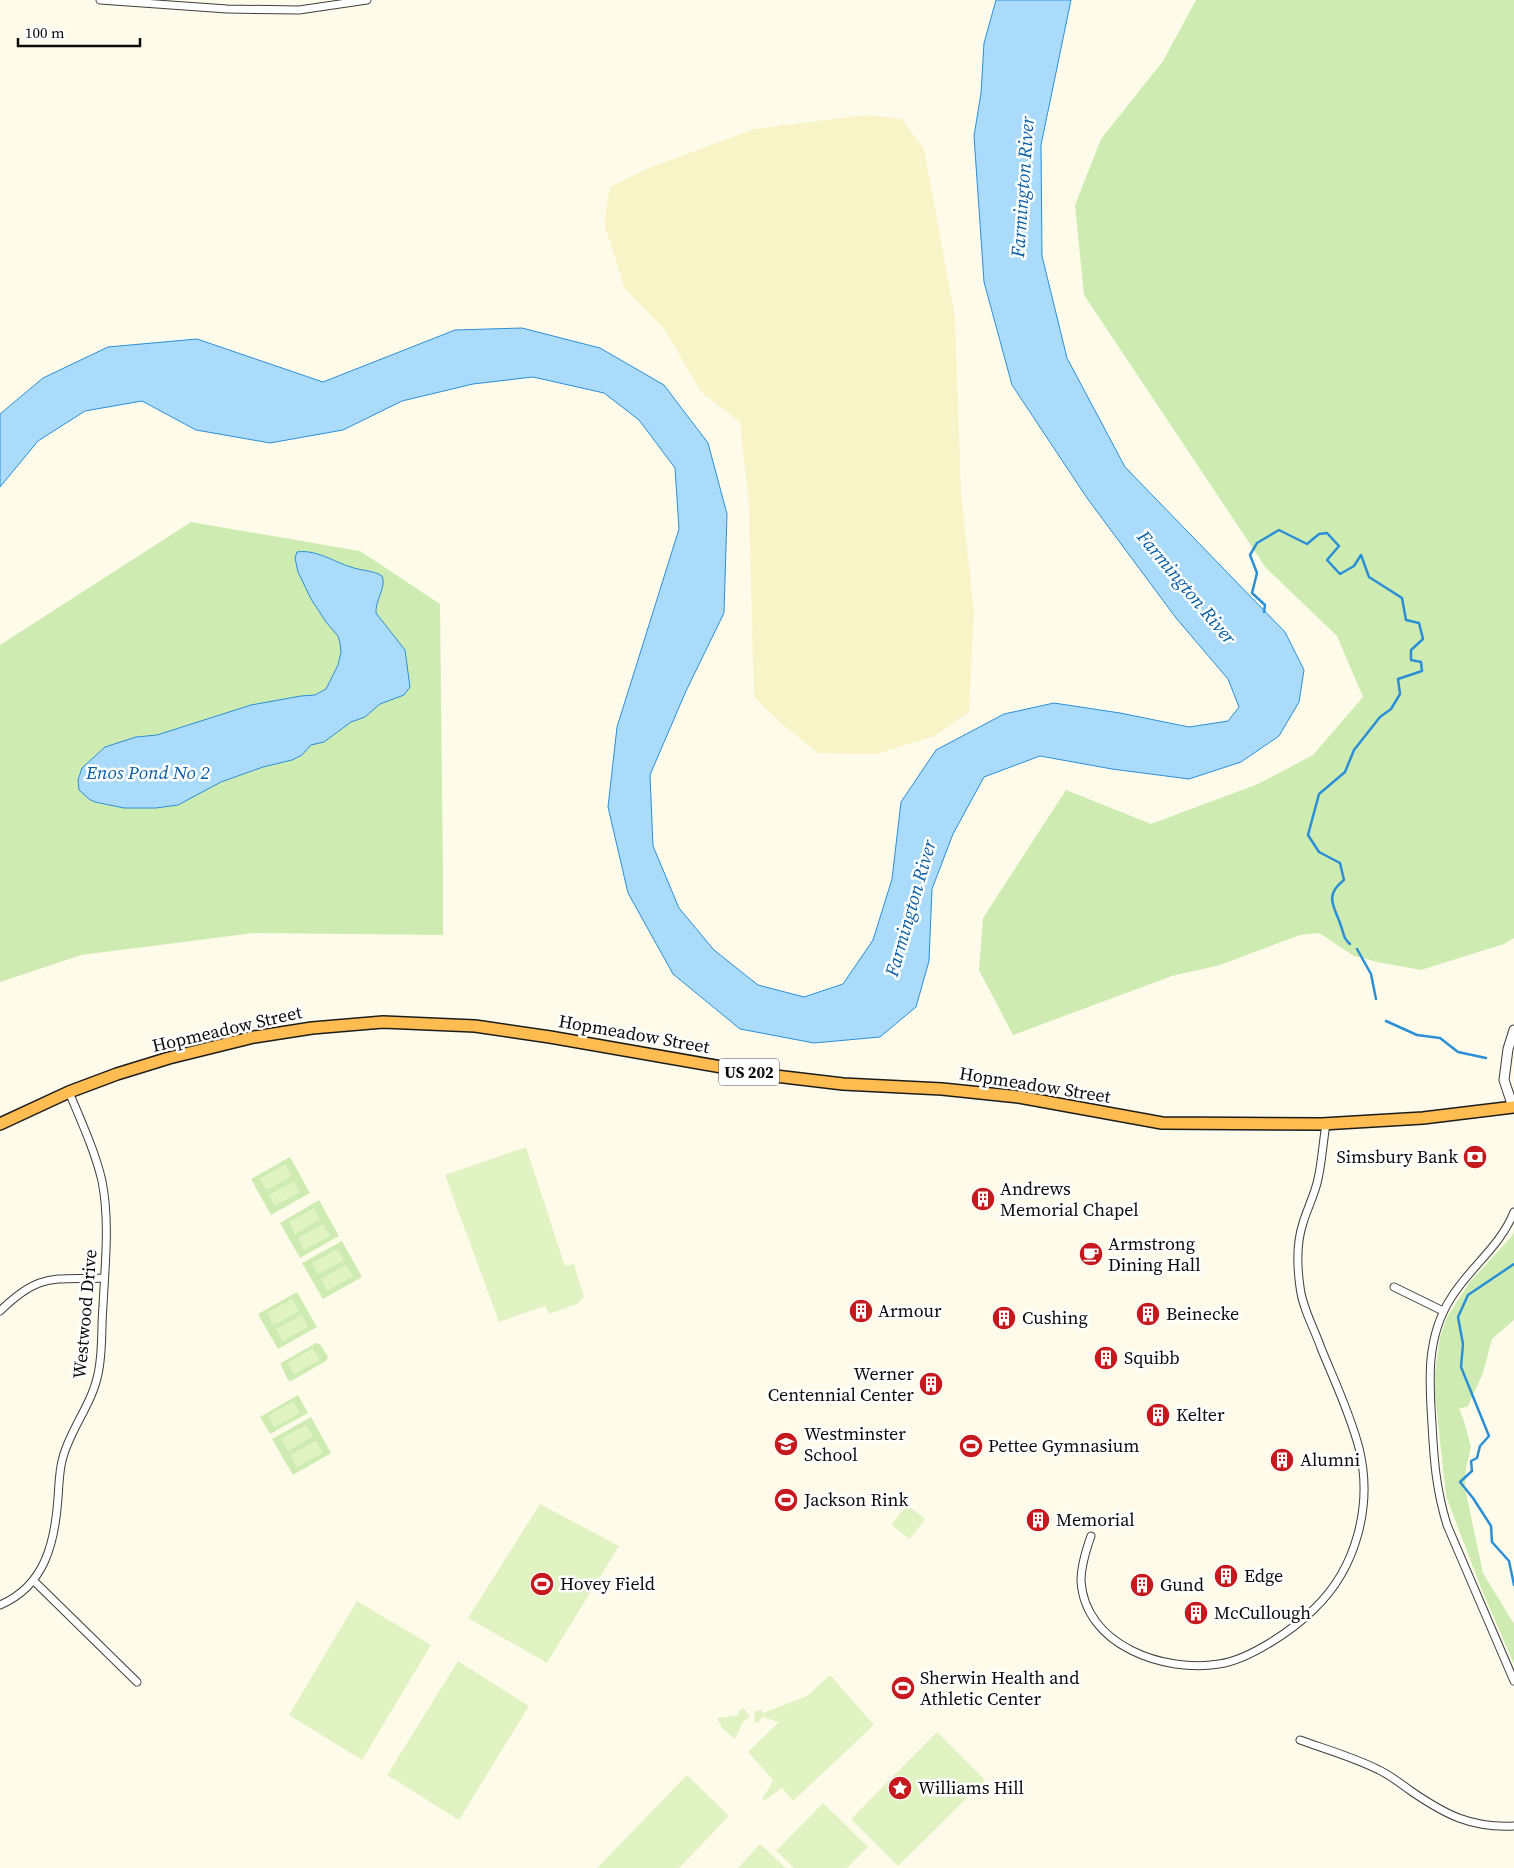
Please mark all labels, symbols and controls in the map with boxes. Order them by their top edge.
scale bar [18,15,140,47]
text: 100 m [25,22,65,43]
water label: Farmington River [1004,114,1040,259]
water label: Farmington River [1131,524,1243,651]
water label: Enos Pond No 2 [85,759,210,785]
water label: Farmington River [878,835,942,980]
street label: Hopmeadow Street [150,999,304,1058]
street label: Hopmeadow Street [557,1008,712,1059]
road number: US 202 [719,1058,779,1086]
street label: Hopmeadow Street [958,1060,1113,1109]
place label: Simsbury Bank [1337,1144,1458,1169]
bank icon: Simsbury Bank [1462,1144,1488,1170]
place label: Andrews Memorial Chapel [1000,1176,1139,1222]
building icon: Andrews Memorial Chapel [970,1186,996,1212]
place label: Armstrong Dining Hall [1108,1231,1201,1277]
cafe icon: Armstrong Dining Hall [1078,1241,1104,1267]
street label: Westwood Drive [66,1248,103,1380]
building icon: Armour [848,1298,874,1324]
place label: Armour [878,1298,942,1323]
building icon: Beinecke [1135,1301,1161,1327]
place label: Beinecke [1166,1301,1239,1326]
building icon: Cushing [991,1305,1017,1331]
place label: Cushing [1022,1305,1088,1330]
building icon: Squibb [1093,1345,1119,1371]
place label: Squibb [1124,1345,1180,1370]
place label: Werner Centennial Center [768,1361,914,1407]
building icon: Werner Centennial Center [918,1371,944,1397]
building icon: Kelter [1145,1402,1171,1428]
place label: Kelter [1176,1402,1225,1427]
place label: Westminster School [804,1421,906,1467]
school or university icon: Westminster School [773,1431,799,1457]
sports icon: Pettee Gymnasium [958,1433,984,1459]
place label: Pettee Gymnasium [988,1433,1140,1458]
building icon: Alumni [1269,1447,1295,1473]
place label: Alumni [1300,1447,1360,1472]
sports icon: Jackson Rink [773,1487,799,1513]
place label: Jackson Rink [803,1487,908,1512]
building icon: Memorial [1025,1507,1051,1533]
place label: Memorial [1056,1507,1135,1532]
building icon: Edge [1213,1563,1239,1589]
place label: Edge [1244,1563,1283,1588]
sports icon: Hovey Field [529,1571,555,1597]
place label: Hovey Field [560,1571,655,1596]
building icon: Gund [1129,1572,1155,1598]
place label: Gund [1160,1572,1204,1597]
building icon: McCullough [1183,1600,1209,1626]
place label: McCullough [1214,1600,1311,1625]
place label: Sherwin Health and Athletic Center [920,1665,1079,1711]
sports icon: Sherwin Health and Athletic Center [890,1675,916,1701]
place icon: Williams Hill [887,1775,913,1801]
place label: Williams Hill [918,1775,1024,1800]

